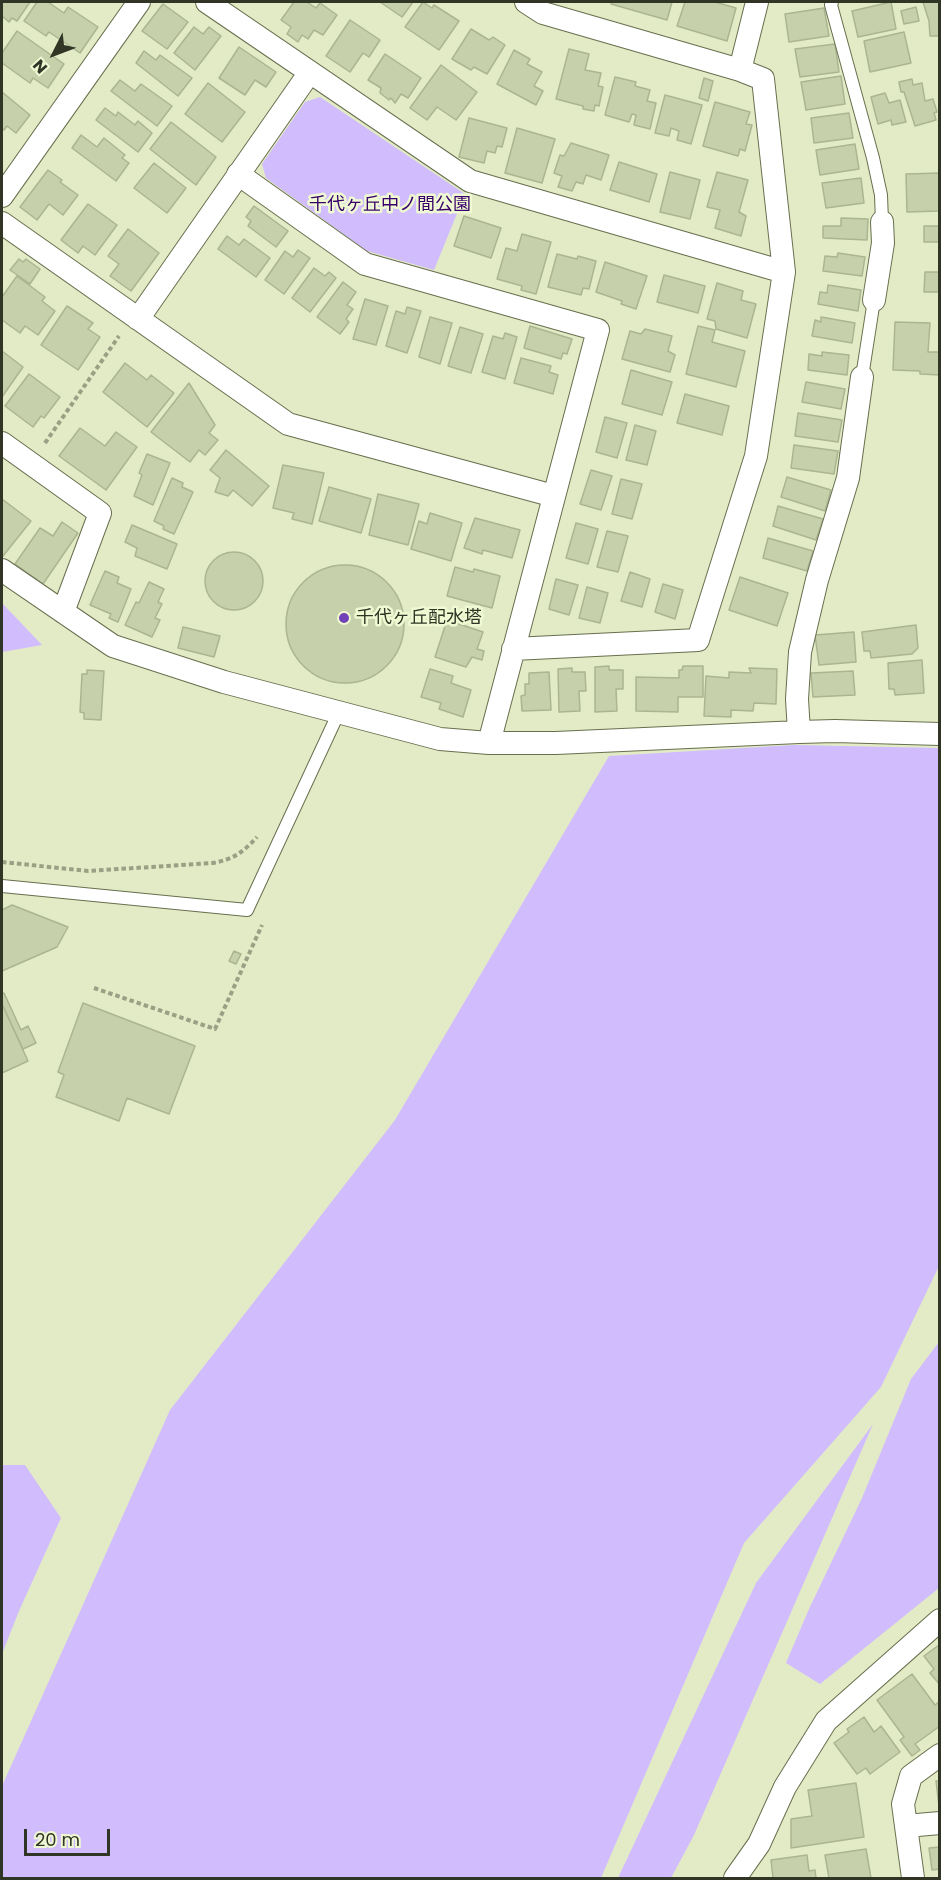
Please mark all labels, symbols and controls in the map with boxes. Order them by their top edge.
north arrow [24,24,84,84]
text: N [28,54,53,79]
park label: 千代ヶ丘中ノ間公園 [309,194,471,216]
place label: 千代ヶ丘配水塔 [356,607,482,629]
marker: 千代ヶ丘配水塔 [337,611,351,625]
scale bar [27,1817,112,1855]
text: 20 m [35,1827,80,1852]

